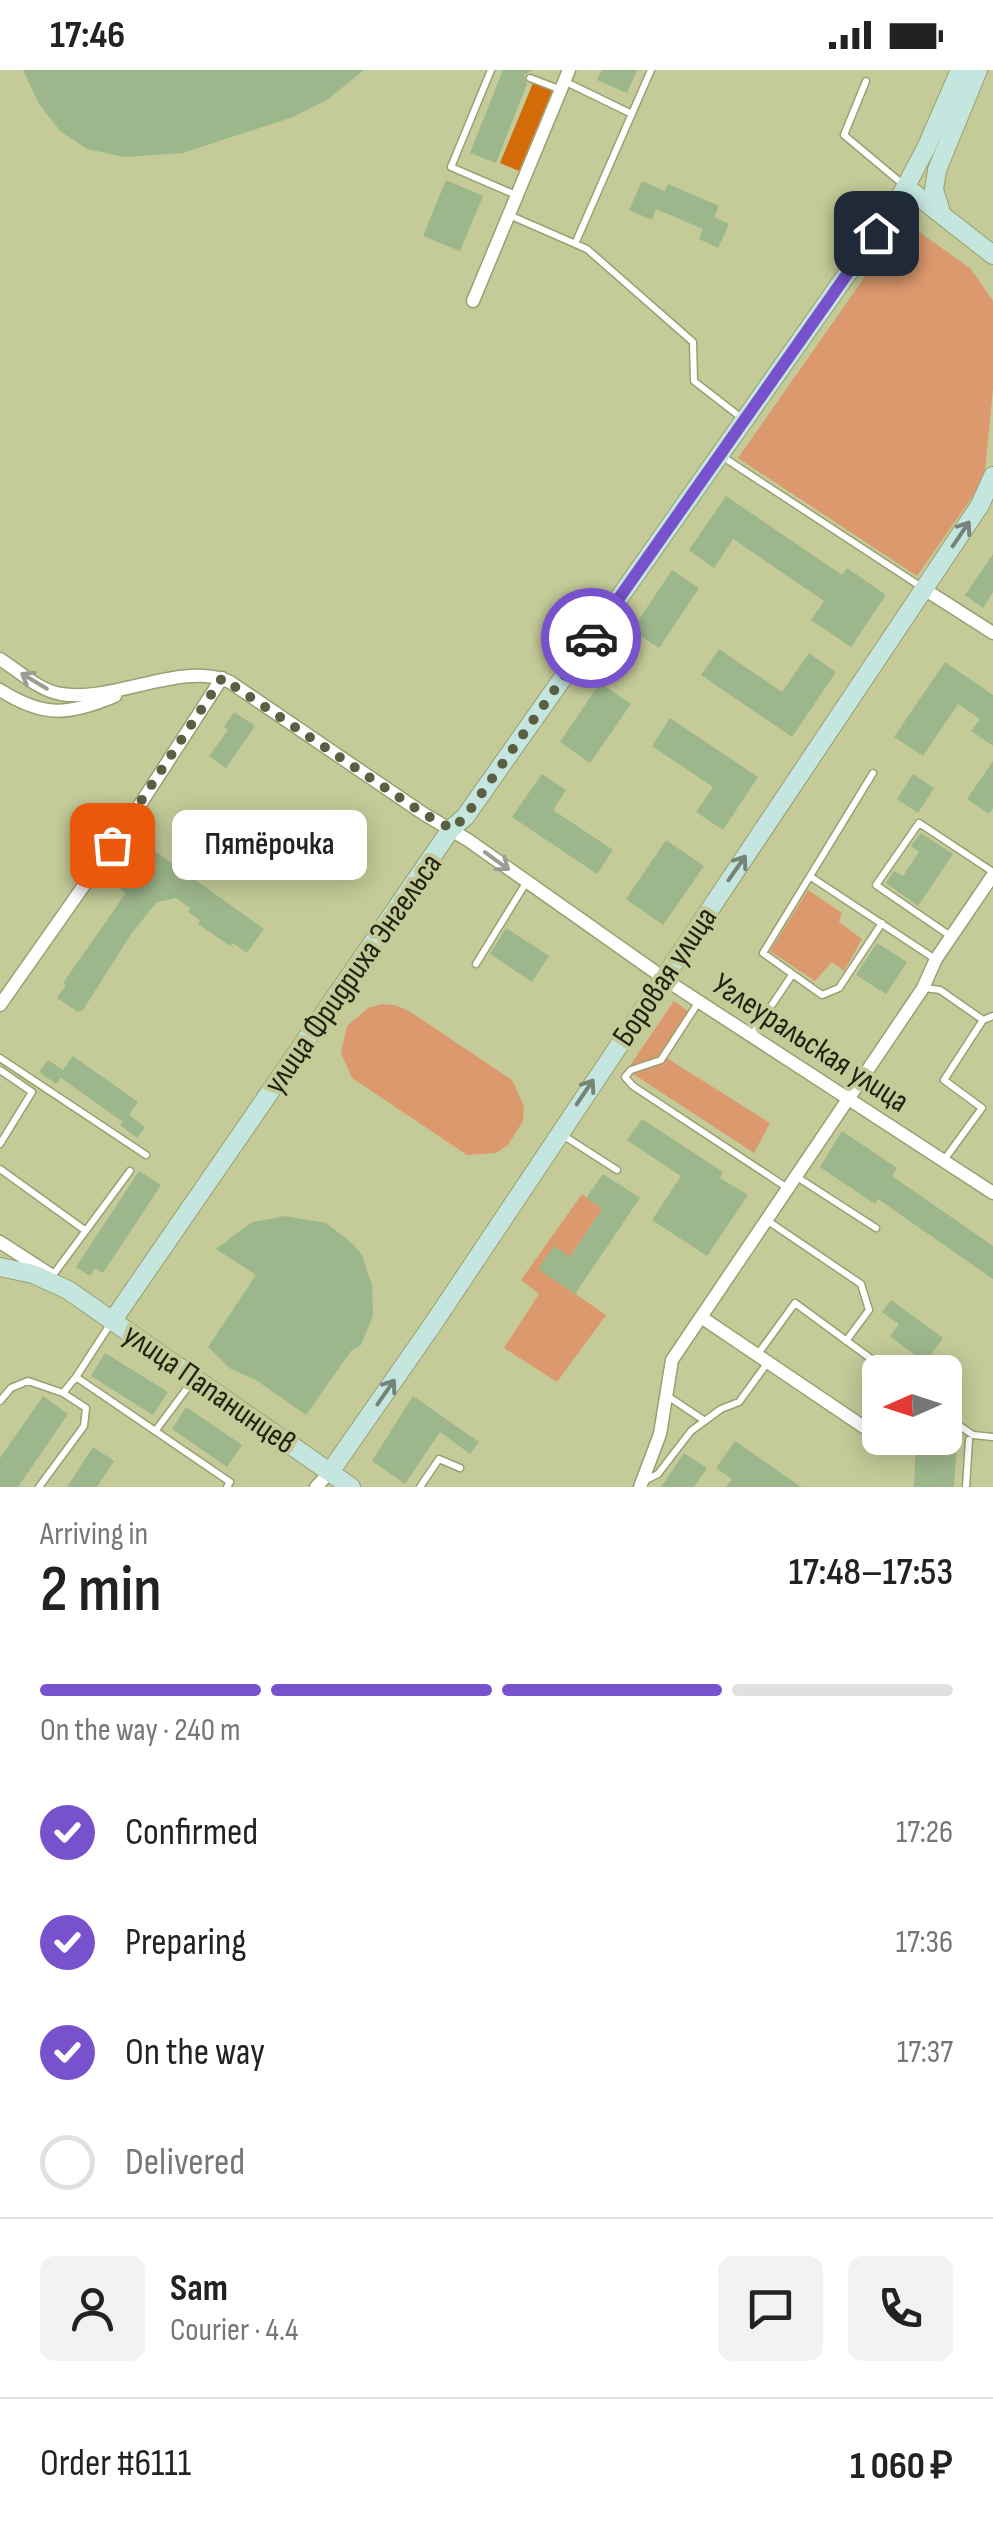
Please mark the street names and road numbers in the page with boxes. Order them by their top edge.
street label: улица Фридриха Энгельса [256,846,451,1101]
street label: Боровая улица [604,900,726,1054]
street label: Углеуральская улица [705,965,916,1121]
street label: улица Папанинцев [115,1315,303,1463]

